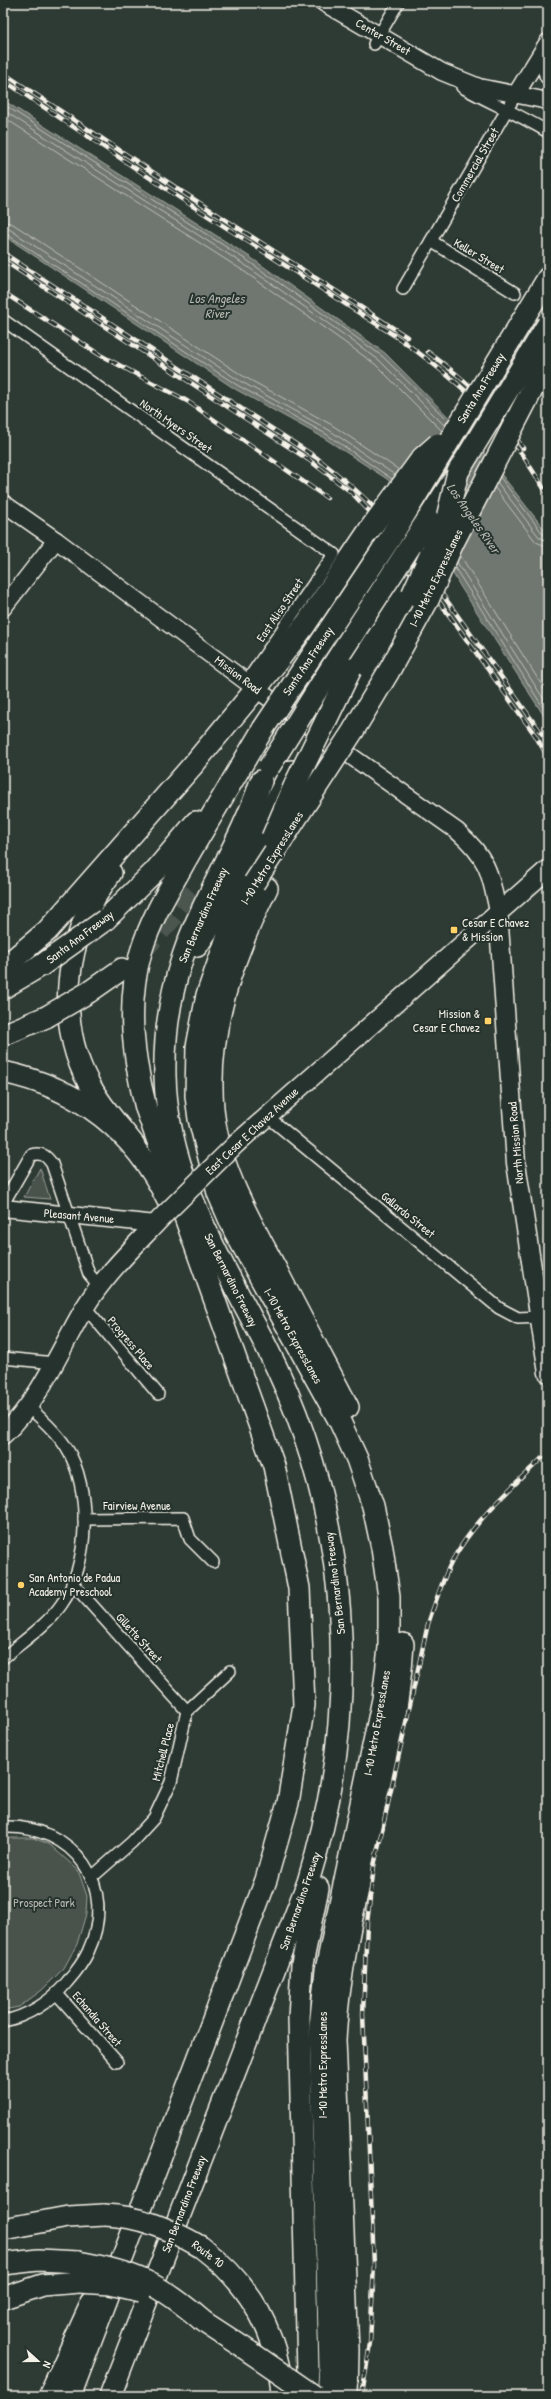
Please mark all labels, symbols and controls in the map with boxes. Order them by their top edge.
street label: Center Street [353,14,415,60]
street label: Commercial Street [446,124,503,205]
street label: Keller Street [451,234,509,278]
water label: Los Angeles River [190,289,245,322]
street label: Santa Ana Freeway [453,349,508,426]
street label: North Myers Street [137,394,217,457]
water label: Los Angeles River [442,479,506,559]
street label: I-10 Metro ExpressLanes [404,526,467,630]
street label: East Aliso Street [252,574,308,645]
street label: Santa Ana Freeway [278,623,337,699]
street label: Mission Road [211,651,265,698]
street label: I-10 Metro ExpressLanes [236,808,307,908]
street label: San Bernardino Freeway [174,864,231,965]
street label: Santa Ana Freeway [43,906,117,967]
place label: Cesar E Chavez & Mission [462,914,529,945]
marker: Cesar E Chavez & Mission [449,925,459,935]
place label: Mission & Cesar E Chavez [413,1005,480,1036]
marker: Mission & Cesar E Chavez [483,1016,493,1026]
street label: East Cesar E Chavez Avenue [201,1083,302,1178]
street label: North Mission Road [503,1101,528,1185]
street label: Gallardo Street [378,1187,440,1242]
street label: Pleasant Avenue [43,1204,115,1227]
street label: San Bernardino Freeway [200,1230,262,1330]
street label: I-10 Metro ExpressLanes [260,1285,327,1387]
street label: Progress Place [104,1312,159,1373]
street label: Fairview Avenue [102,1497,171,1514]
street label: San Bernardino Freeway [320,1531,349,1635]
place label: San Antonio de Padua Academy Preschool [29,1569,121,1600]
marker: San Antonio de Padua Academy Preschool [16,1580,26,1590]
street label: Gillette Street [112,1609,167,1667]
street label: I-10 Metro ExpressLanes [359,1668,394,1777]
street label: Mitchell Place [147,1721,178,1783]
street label: San Bernardino Freeway [275,1849,324,1952]
park label: Prospect Park [13,1894,75,1911]
street label: Echandia Street [69,1987,127,2051]
street label: I-10 Metro ExpressLanes [314,2011,331,2118]
street label: San Bernardino Freeway [157,2153,210,2255]
street label: Route 10 [189,2236,228,2271]
north arrow [18,2341,58,2381]
text: N [40,2359,55,2370]

